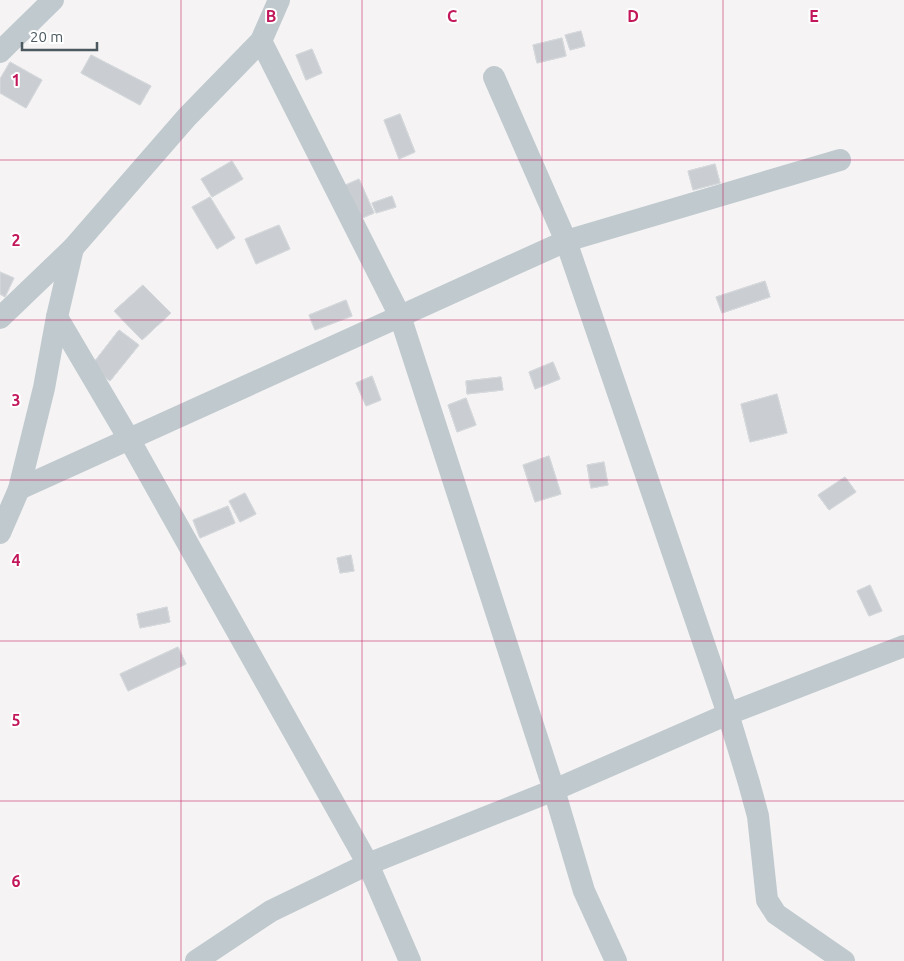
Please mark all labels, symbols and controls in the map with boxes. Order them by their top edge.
text: B [266,7,276,25]
text: C [447,7,457,25]
text: D [627,7,639,25]
text: E [809,7,819,25]
scale bar [22,20,98,52]
text: 20 m [30,28,63,45]
text: 1 [11,71,21,89]
text: 2 [11,231,21,249]
text: 3 [11,391,21,409]
text: 4 [11,551,21,569]
text: 5 [11,711,21,729]
text: 6 [11,872,21,890]

